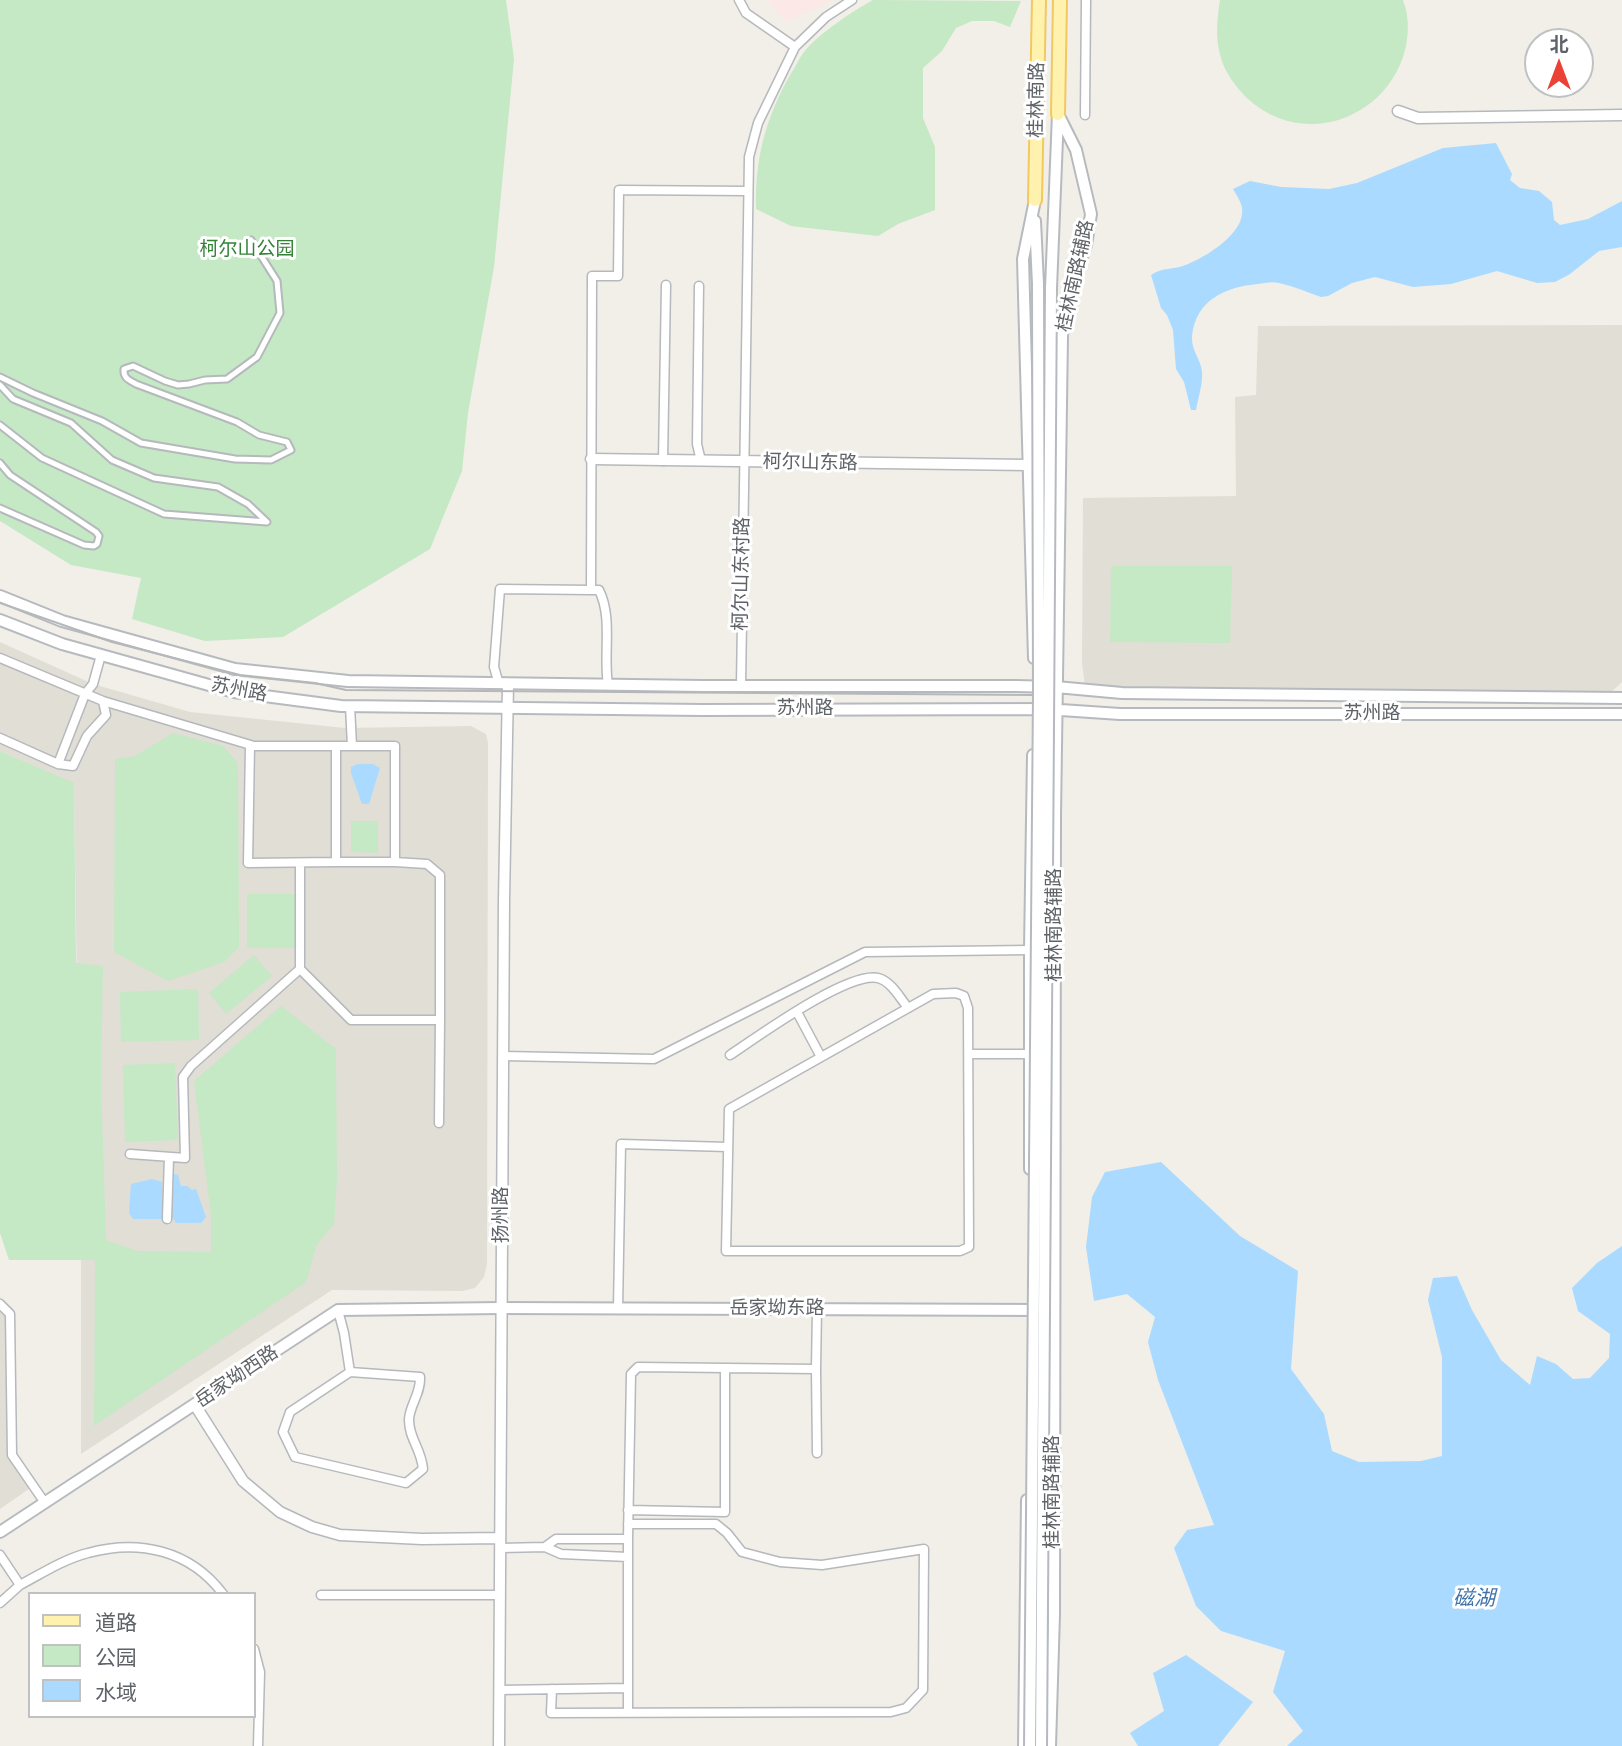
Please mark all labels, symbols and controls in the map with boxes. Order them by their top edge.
north arrow [1524,28,1594,98]
text: 北 [1549,31,1569,57]
street label: 桂林南路 [1025,62,1049,138]
street label: 桂林南路辅路 [1053,218,1099,334]
park label: 柯尔山公园 [200,239,294,261]
street label: 柯尔山东路 [762,451,858,475]
street label: 柯尔山东村路 [730,517,754,631]
street label: 苏州路 [209,673,269,707]
street label: 苏州路 [777,698,833,720]
street label: 苏州路 [1344,703,1400,725]
street label: 桂林南路辅路 [1044,868,1066,982]
street label: 扬州路 [491,1187,513,1243]
street label: 岳家坳东路 [730,1298,824,1320]
street label: 岳家坳西路 [191,1341,283,1413]
street label: 桂林南路辅路 [1042,1435,1064,1549]
water label: 磁湖 [1453,1586,1495,1612]
legend [28,1592,256,1718]
text: 道路 [95,1608,137,1636]
text: 公园 [95,1643,137,1671]
text: 水域 [95,1678,137,1706]

